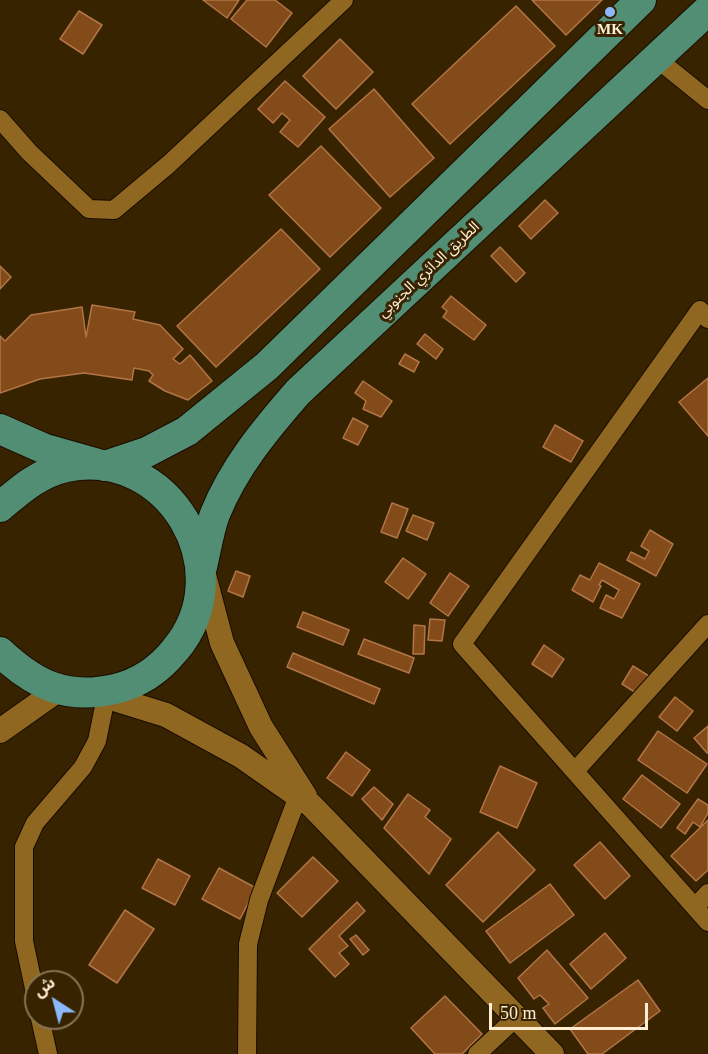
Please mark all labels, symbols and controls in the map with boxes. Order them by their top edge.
marker: MK [603,5,617,19]
place label: MK [597,21,623,39]
street label: الطريق الدائري الجنوبي [374,218,484,322]
north arrow [24,970,84,1030]
text: ش [30,973,58,1000]
scale bar [492,991,651,1029]
text: 50 m [500,1003,537,1023]

